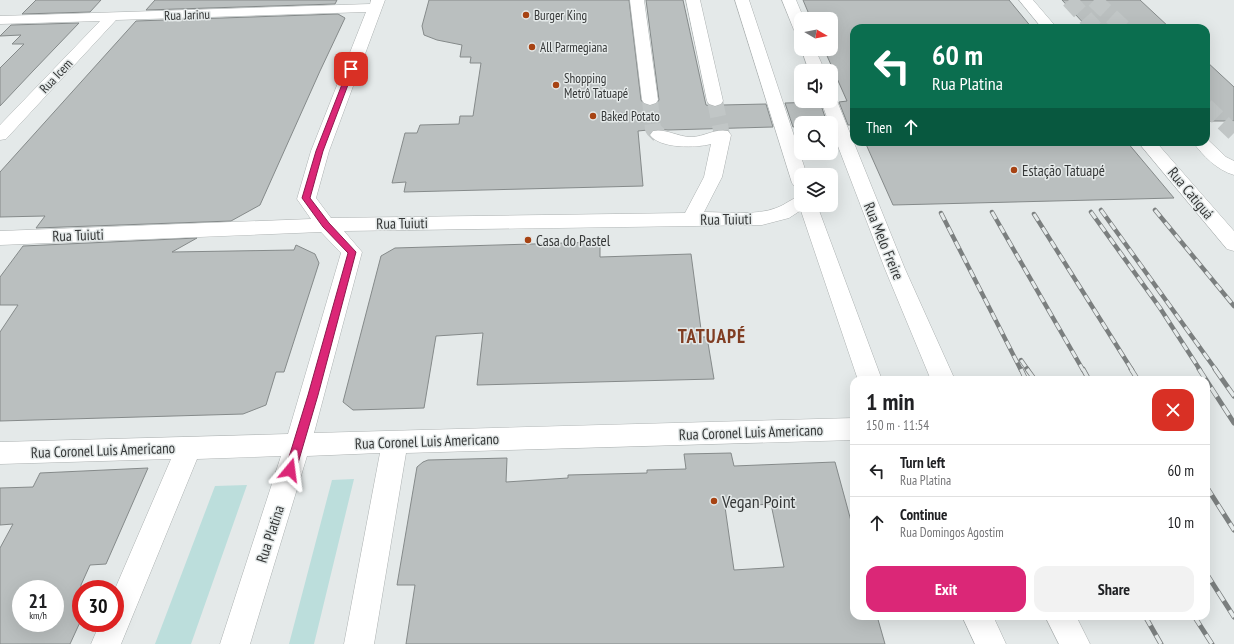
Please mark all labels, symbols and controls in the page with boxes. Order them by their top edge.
street label: Rua Jarinu [164,6,210,24]
place label: Burger King [534,7,587,24]
marker: Burger King [521,10,531,20]
north arrow [794,12,838,56]
map controls [794,12,838,212]
text: 60 m [932,36,983,73]
place label: All Parmegiana [540,39,608,56]
icon: left [866,40,918,92]
marker: All Parmegiana [527,42,537,52]
pin [334,52,368,86]
street label: Rua Icem [36,55,76,97]
icon: arrive [340,58,362,80]
button: sound [794,64,838,108]
place label: Shopping Metrô Tatuapé [564,70,628,102]
text: Rua Platina [932,72,1003,95]
marker: Shopping Metrô Tatuapé [551,80,561,90]
place label: Baked Potato [601,108,660,125]
marker: Baked Potato [588,111,598,121]
button: search [794,116,838,160]
icon: ahead [900,116,922,138]
text: Then [866,118,892,137]
place label: Estação Tatuapé [1022,161,1105,180]
street label: Rua Catiguá [1164,163,1218,223]
marker: Estação Tatuapé [1009,165,1019,175]
button: layers [794,168,838,212]
street label: Rua Melo Freire [860,199,908,283]
street label: Rua Tuiuti [700,209,752,229]
street label: Rua Tuiuti [376,213,428,233]
street label: Rua Tuiuti [52,225,104,245]
place label: Casa do Pastel [536,231,611,250]
marker: Casa do Pastel [523,235,533,245]
district label: TATUAPÉ [678,324,746,348]
text: 1 min [866,386,914,417]
button: close [1152,389,1194,431]
text: 150 m · 11:54 [866,417,929,434]
street label: Rua Coronel Luis Americano [679,420,823,444]
street label: Rua Coronel Luis Americano [355,429,499,453]
street label: Rua Coronel Luis Americano [31,438,175,462]
position arrow [269,449,311,491]
text: Turn left [900,453,945,472]
icon: left [866,460,888,482]
text: 60 m [1168,461,1194,480]
text: Rua Platina [900,472,951,489]
place label: Vegan Point [721,490,796,513]
marker: Vegan Point [709,496,719,506]
street label: Rua Platina [252,503,288,565]
text: Continue [900,505,947,524]
icon: ahead [866,512,888,534]
text: 10 m [1168,513,1194,532]
text: Rua Domingos Agostim [900,524,1004,541]
button: Exit [866,566,1026,612]
button: Share [1034,566,1194,612]
speed limit sign: 30 [72,580,124,632]
text: 21 [28,588,48,614]
text: km/h [29,609,47,622]

